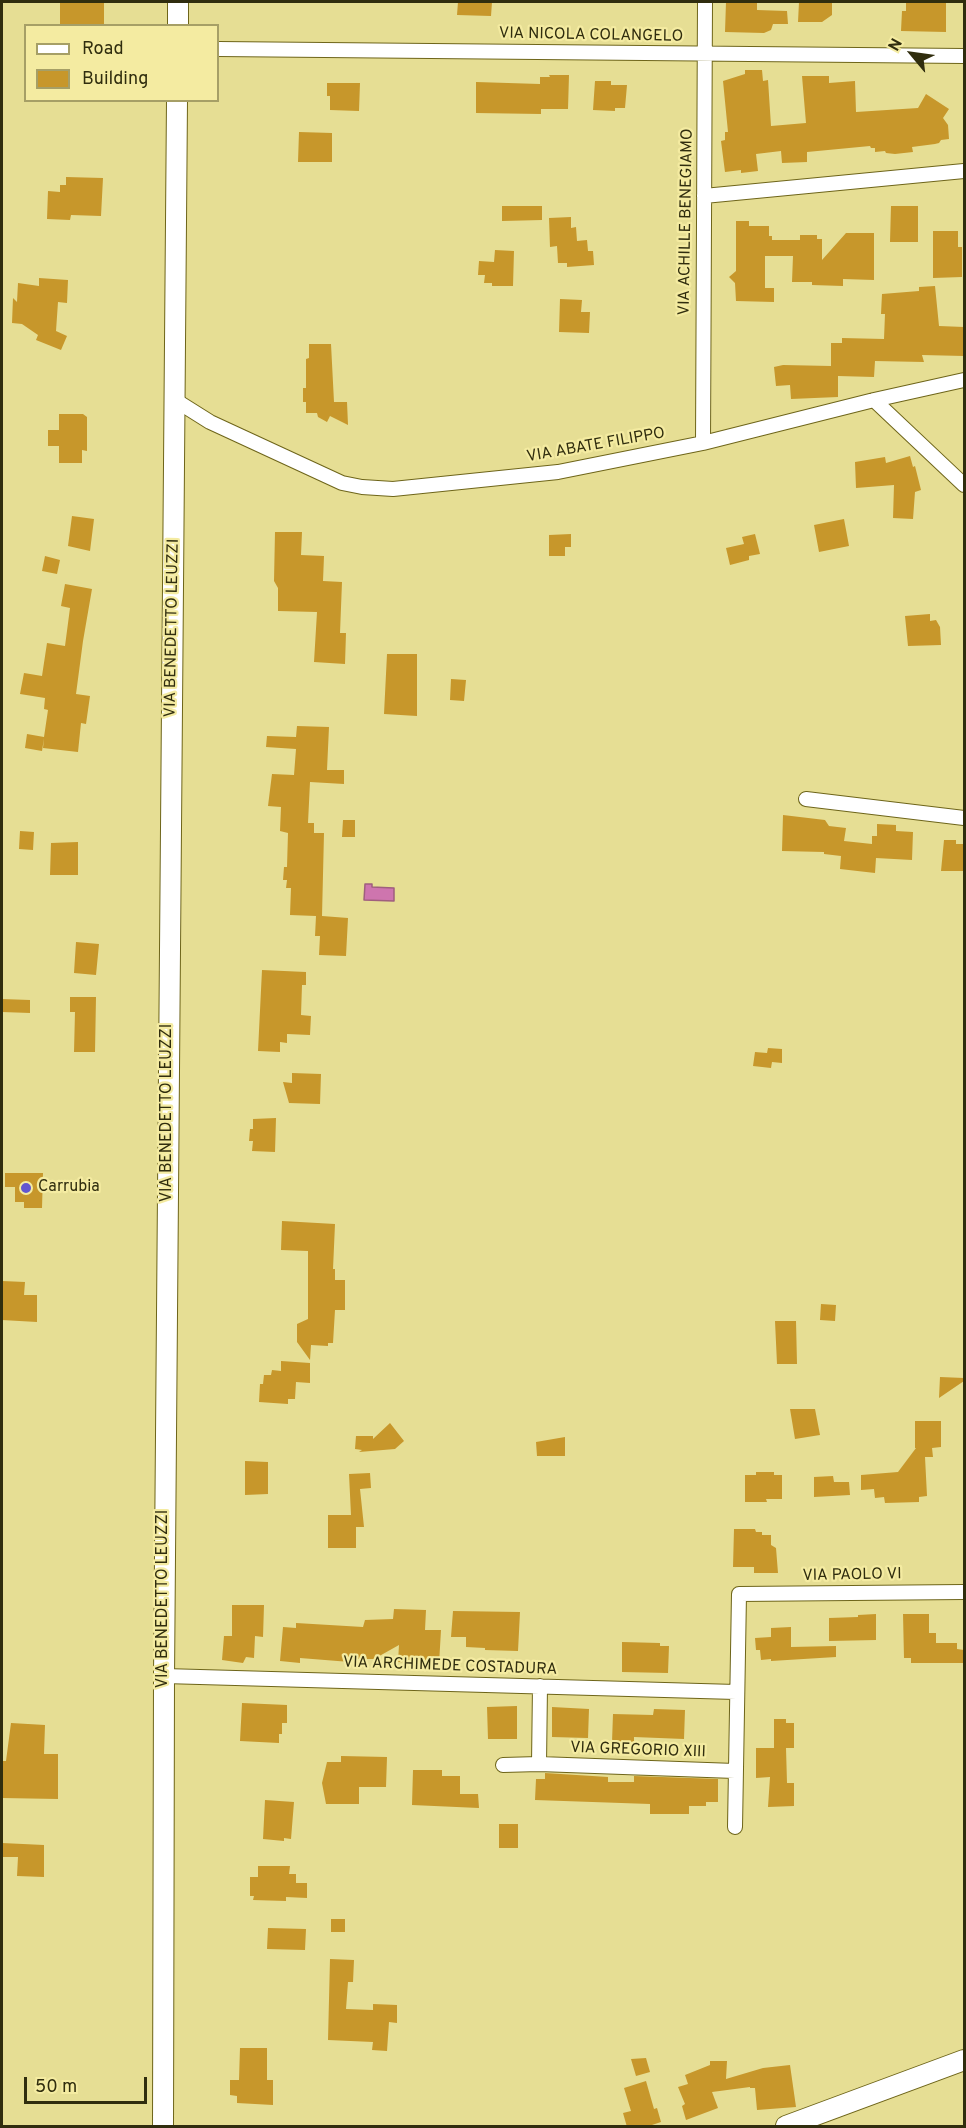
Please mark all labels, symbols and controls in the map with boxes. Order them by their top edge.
legend [24,24,219,102]
north arrow [882,24,942,84]
street label: VIA NICOLA COLANGELO [499,25,683,47]
text: N [885,35,908,55]
text: Road [82,38,124,61]
text: Building [82,68,148,91]
street label: VIA ACHILLE BENEGIAMO [676,128,698,316]
street label: VIA ABATE FILIPPO [525,424,667,468]
street label: VIA BENEDETTO LEUZZI [162,539,184,717]
street label: VIA BENEDETTO LEUZZI [158,1024,178,1202]
place label: Carrubia [38,1178,100,1198]
marker: Carrubia [19,1181,33,1195]
street label: VIA BENEDETTO LEUZZI [154,1510,174,1688]
street label: VIA PAOLO VI [802,1566,902,1586]
street label: VIA ARCHIMEDE COSTADURA [342,1654,558,1680]
street label: VIA GREGORIO XIII [570,1739,706,1763]
scale bar [27,2065,150,2103]
text: 50 m [35,2076,77,2099]

